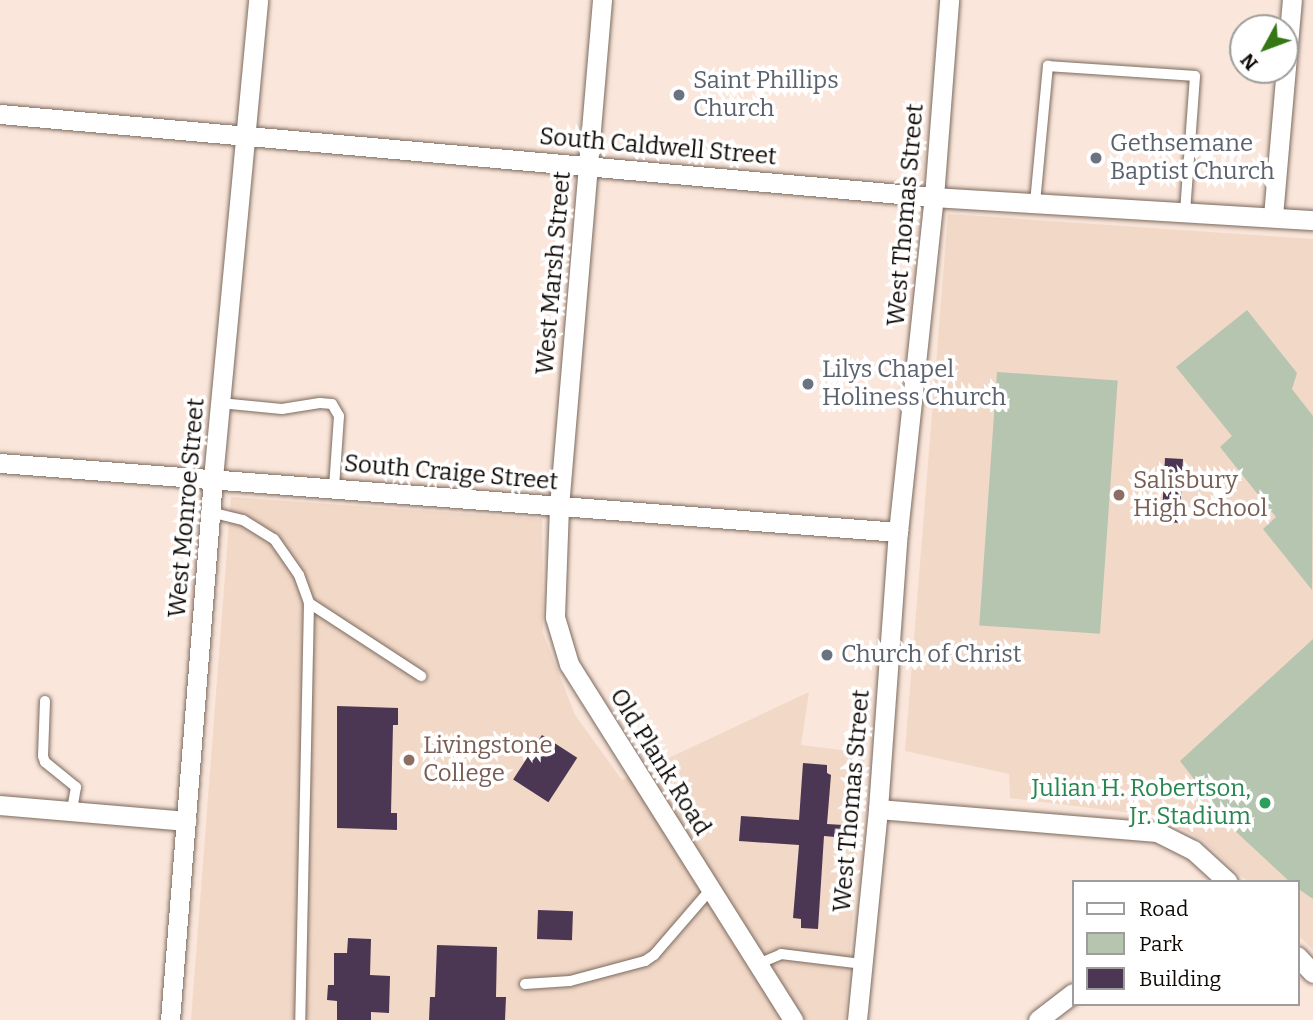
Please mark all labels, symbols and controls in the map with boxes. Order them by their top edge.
north arrow [1229,14,1299,84]
text: N [1236,49,1263,75]
place label: Saint Phillips Church [693,67,839,123]
marker: Saint Phillips Church [671,87,687,103]
street label: West Thomas Street [882,102,930,328]
street label: South Caldwell Street [538,122,778,172]
place label: Gethsemane Baptist Church [1110,130,1275,186]
marker: Gethsemane Baptist Church [1088,150,1104,166]
street label: West Marsh Street [531,170,577,376]
place label: Lilys Chapel Holiness Church [822,356,1006,412]
marker: Lilys Chapel Holiness Church [800,376,816,392]
street label: West Monroe Street [163,397,211,619]
street label: South Craige Street [343,449,559,497]
place label: Salisbury High School [1133,467,1267,523]
marker: Salisbury High School [1111,487,1127,503]
place label: Church of Christ [841,641,1022,669]
marker: Church of Christ [819,647,835,663]
street label: Old Plank Road [603,683,717,841]
street label: West Thomas Street [828,688,876,914]
place label: Livingstone College [423,732,553,788]
marker: Livingstone College [401,752,417,768]
place label: Julian H. Robertson, Jr. Stadium [1031,775,1251,831]
marker: Julian H. Robertson, Jr. Stadium [1257,795,1273,811]
legend [1072,880,1299,1006]
text: Road [1139,896,1188,922]
text: Park [1139,931,1183,957]
text: Building [1139,966,1221,992]

